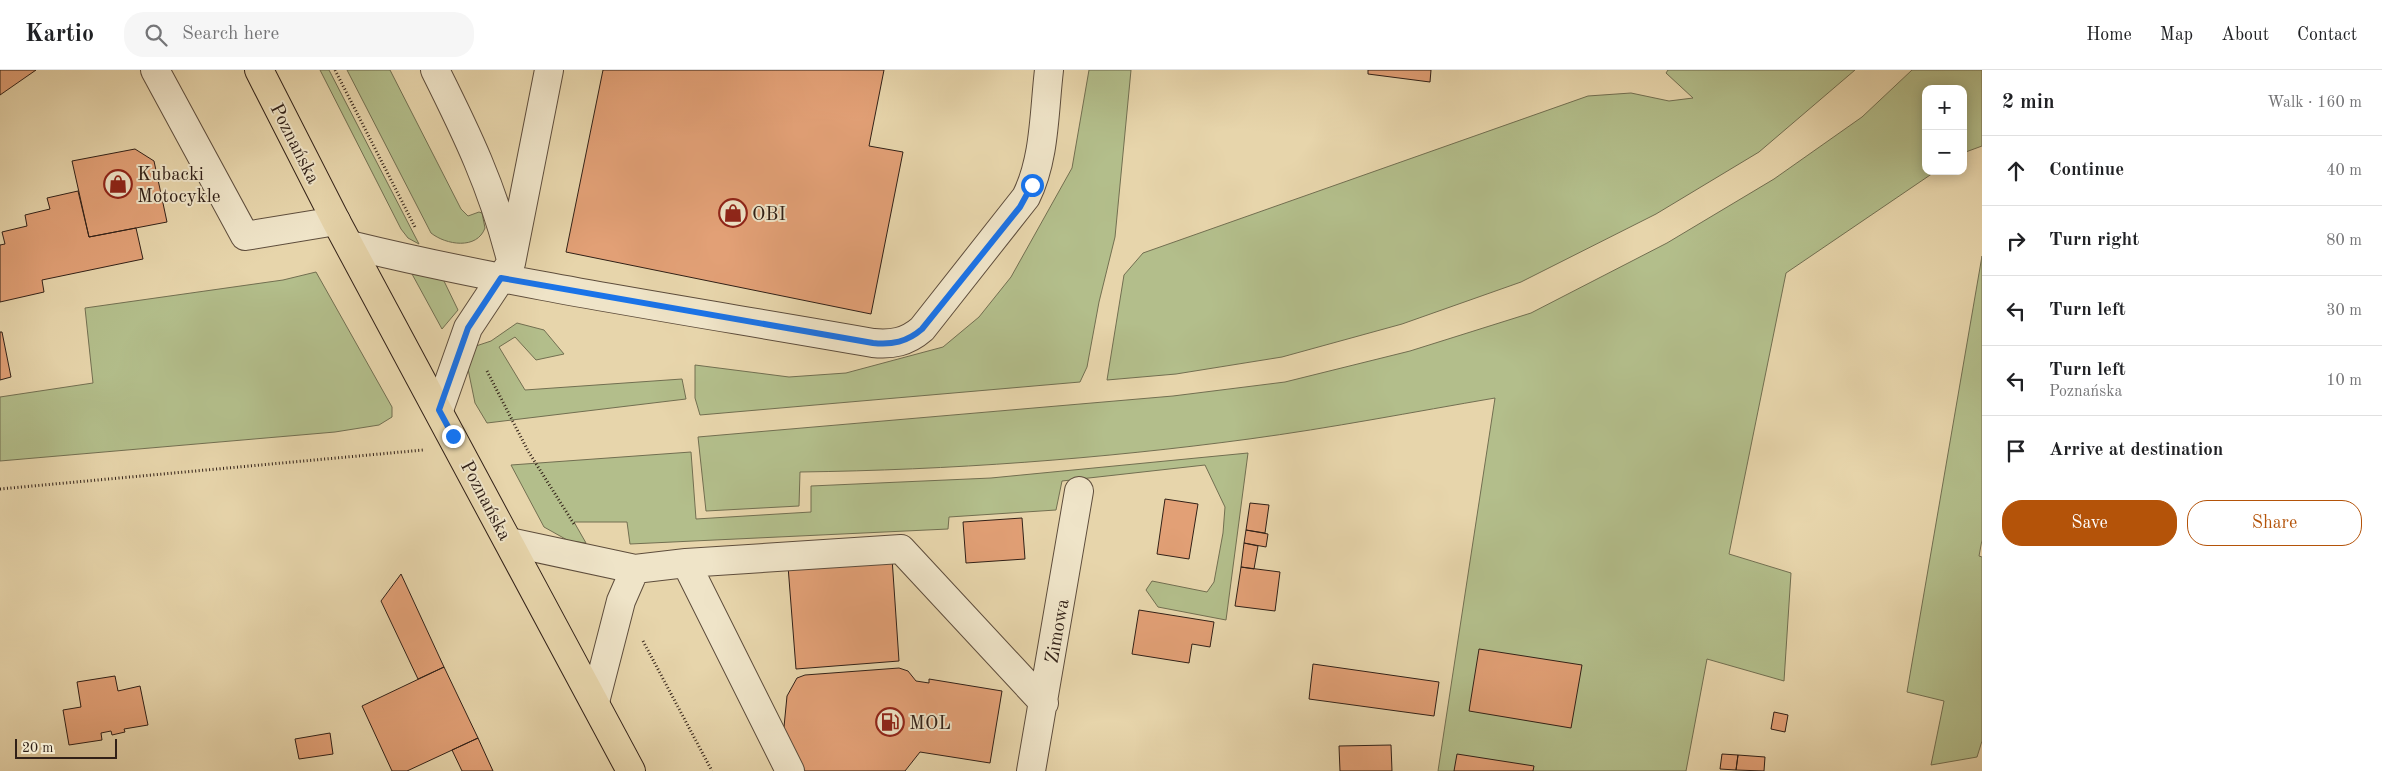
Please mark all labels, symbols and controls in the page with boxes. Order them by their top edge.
search box [124,12,474,57]
icon: search [142,21,170,49]
text: Kartio [25,23,94,47]
text: Search here [182,25,279,44]
text: Home [2086,26,2132,44]
text: Map [2160,26,2193,44]
text: About [2221,26,2269,44]
text: Contact [2297,26,2357,44]
map controls [1922,85,1967,175]
button: + [1922,85,1967,130]
text: 2 min [2002,92,2055,113]
text: Walk · 160 m [2267,95,2362,111]
street label: Poznańska [266,101,322,188]
button: − [1922,130,1967,175]
icon: ahead [2002,157,2030,185]
text: Continue [2049,161,2124,180]
text: 40 m [2326,163,2362,179]
place label: Kubacki Motocykle [137,166,221,207]
shop icon: Kubacki Motocykle [103,169,133,199]
route start [1021,174,1044,197]
shop icon: OBI [718,198,748,228]
place label: OBI [752,206,786,225]
icon: right [2002,227,2030,255]
text: Turn right [2049,231,2139,250]
text: 80 m [2326,233,2362,249]
icon: left [2002,297,2030,325]
text: Turn left [2049,301,2126,320]
text: 30 m [2326,303,2362,319]
text: Turn left [2049,361,2126,380]
icon: left [2002,367,2030,395]
text: 10 m [2326,373,2362,389]
text: Poznańska [2049,384,2122,400]
route end [442,425,465,448]
icon: arrive [2002,437,2030,465]
text: Arrive at destination [2049,441,2223,460]
street label: Poznańska [456,458,514,545]
button: Save [2002,500,2177,546]
button: Share [2187,500,2362,546]
street label: Zimowa [1043,597,1074,665]
fuel station icon: MOL [875,707,905,737]
place label: MOL [909,715,951,734]
scale bar [15,736,118,759]
text: 20 m [22,741,53,755]

